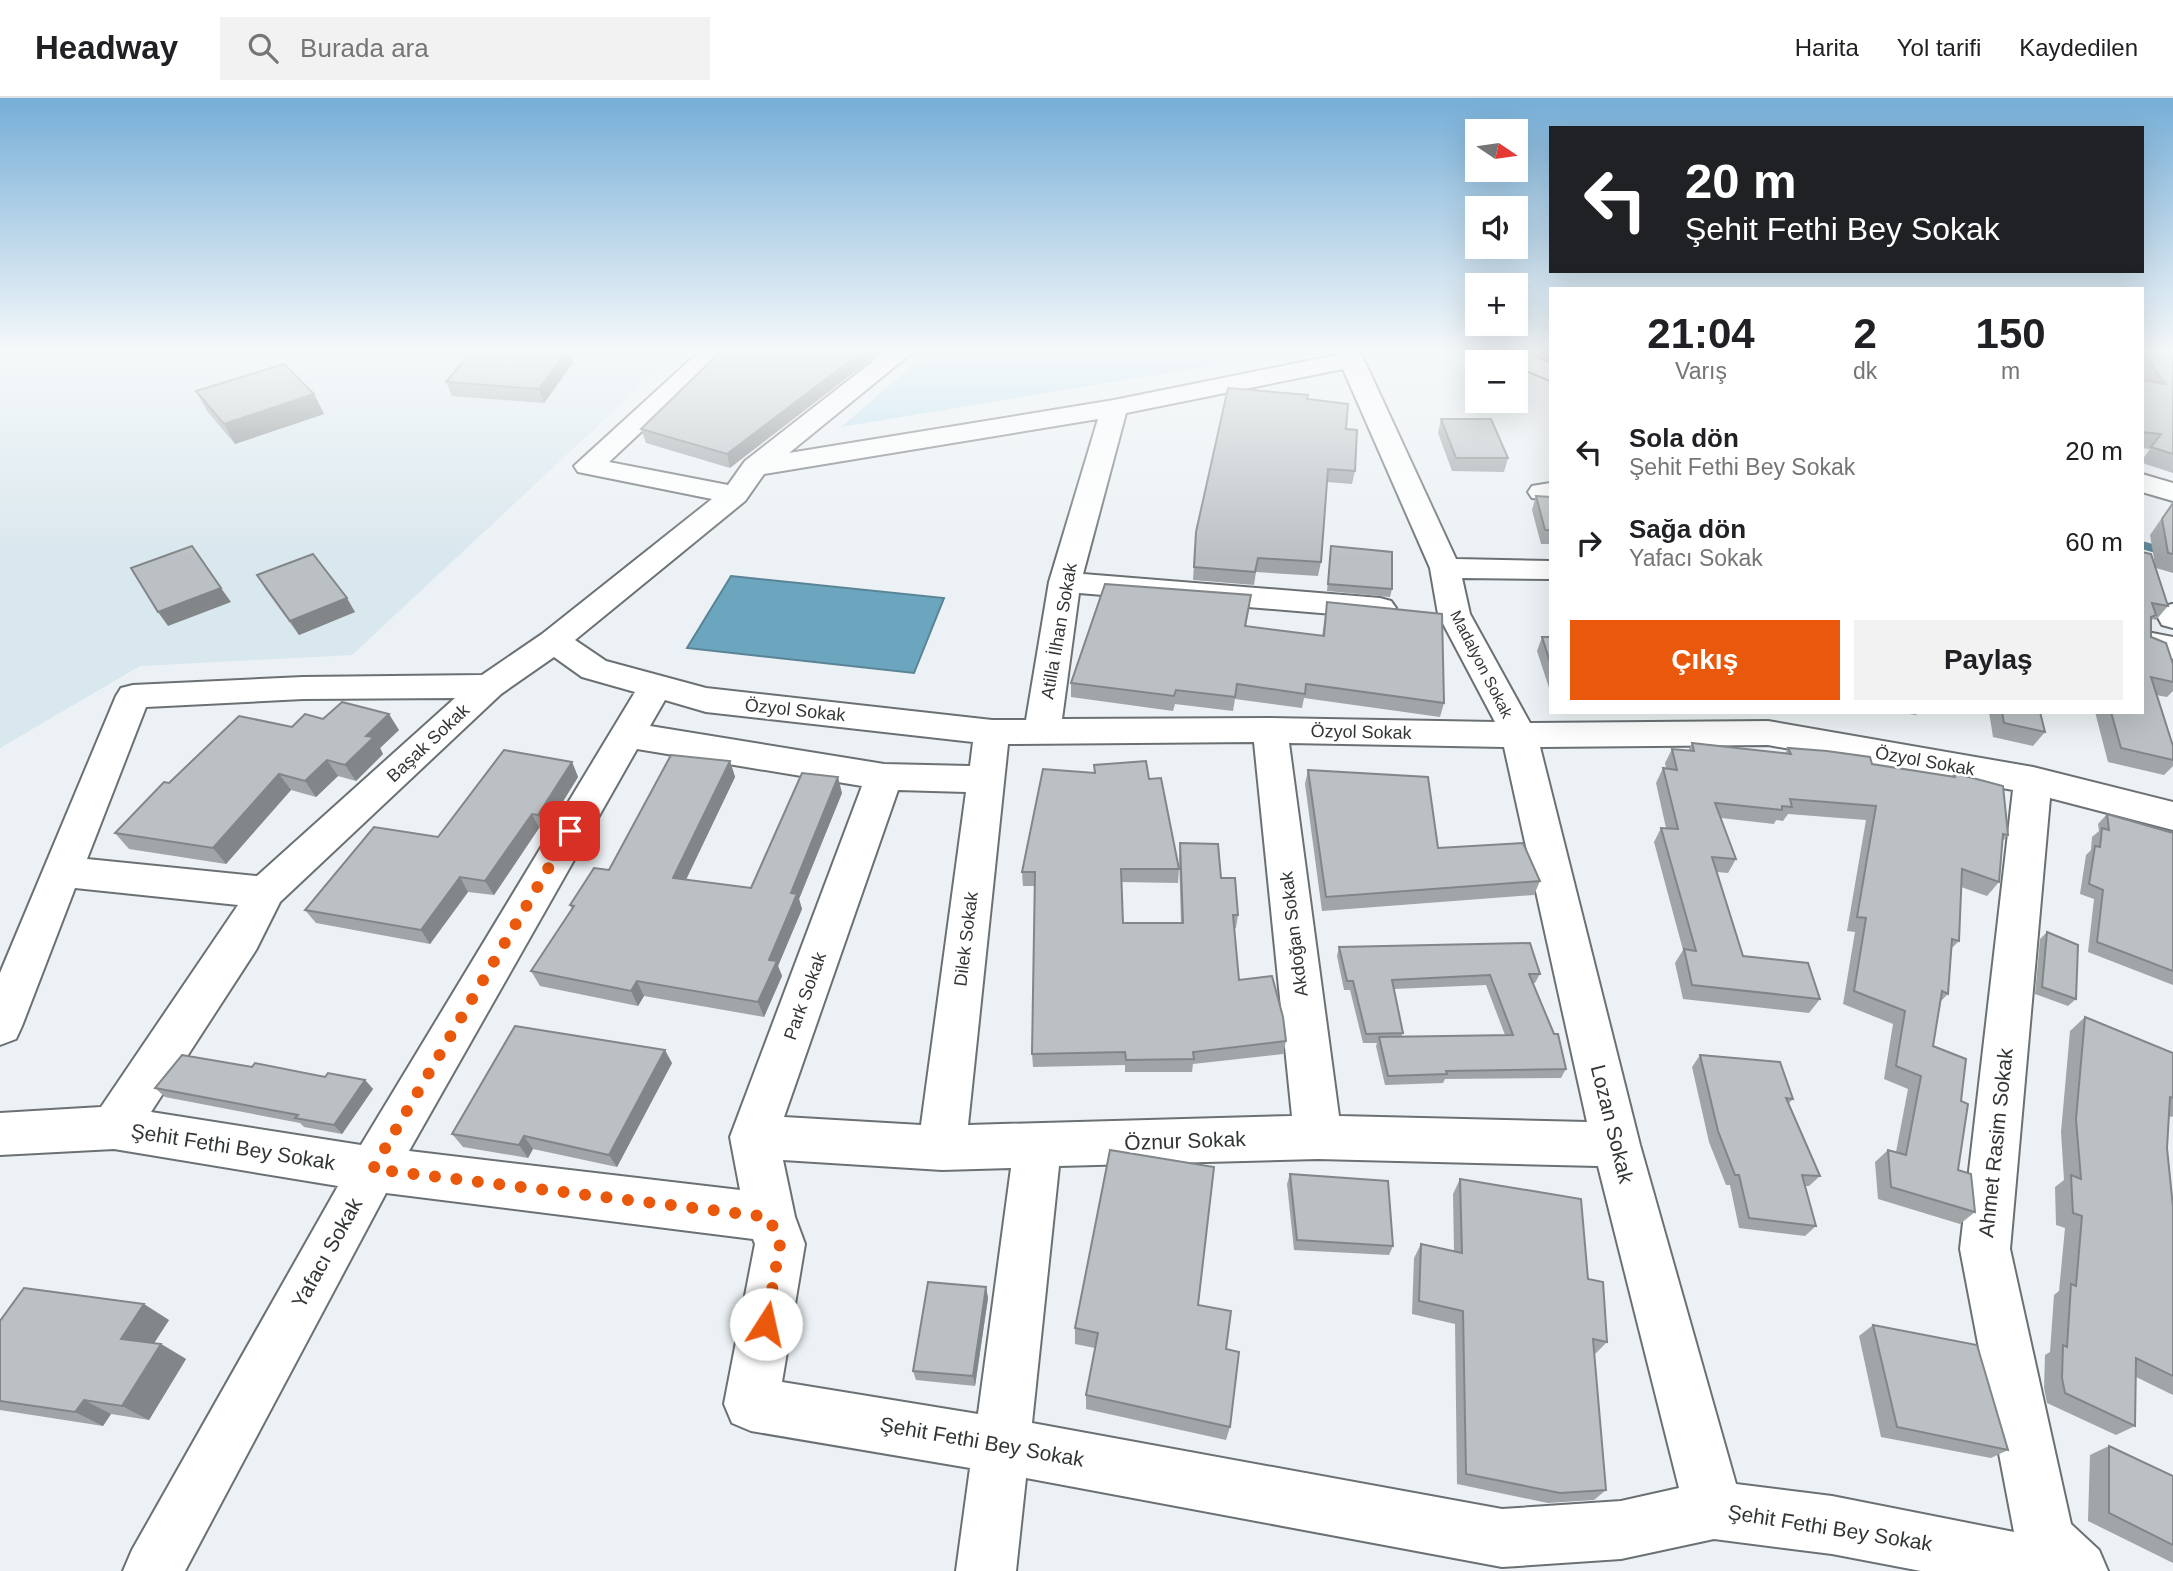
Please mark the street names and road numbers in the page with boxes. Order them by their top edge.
street label: Atilla İlhan Sokak [1037,560,1081,701]
street label: Madalyon Sokak [1447,608,1516,722]
street label: Özyol Sokak [744,695,847,725]
street label: Başak Sokak [383,699,474,786]
street label: Özyol Sokak [1310,721,1413,743]
street label: Özyol Sokak [1874,742,1977,780]
street label: Akdoğan Sokak [1276,869,1312,998]
street label: Dilek Sokak [950,890,982,987]
street label: Park Sokak [780,948,830,1043]
street label: Ahmet Rasim Sokak [1974,1047,2017,1239]
street label: Lozan Sokak [1587,1062,1638,1186]
street label: Şehit Fethi Bey Sokak [129,1119,337,1174]
street label: Öznur Sokak [1124,1127,1247,1154]
street label: Yafacı Sokak [287,1193,366,1312]
street label: Şehit Fethi Bey Sokak [878,1412,1086,1471]
street label: Şehit Fethi Bey Sokak [1726,1500,1934,1555]

